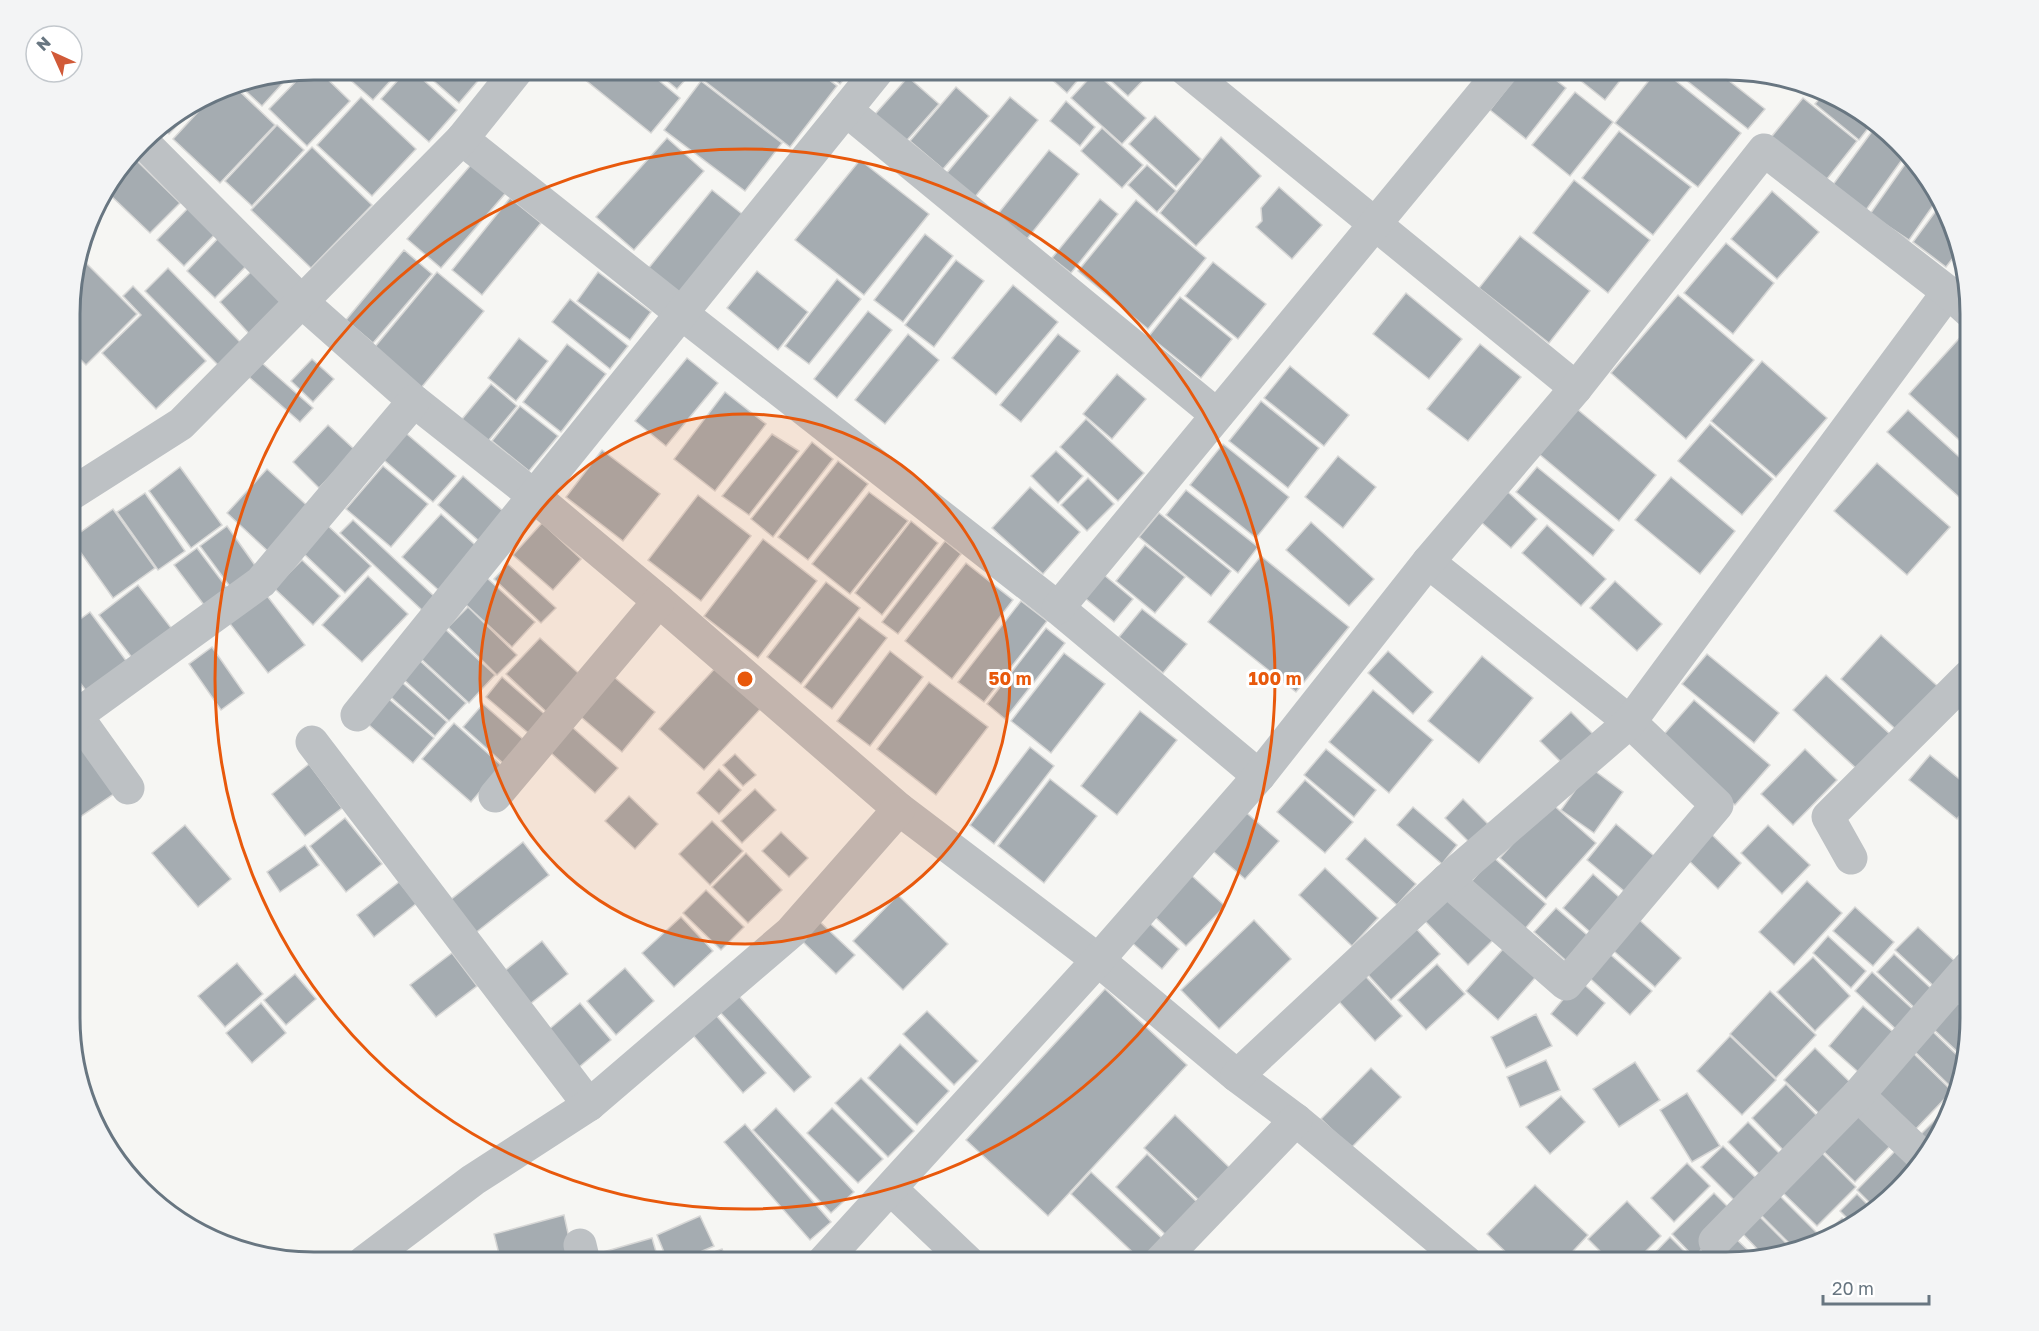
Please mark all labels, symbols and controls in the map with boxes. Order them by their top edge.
north arrow [24,24,84,84]
text: N [32,32,55,55]
text: 50 m [989,667,1031,689]
text: 100 m [1249,667,1301,689]
centre of rings [735,669,755,689]
scale bar [1823,1268,1930,1306]
text: 20 m [1832,1277,1874,1299]

